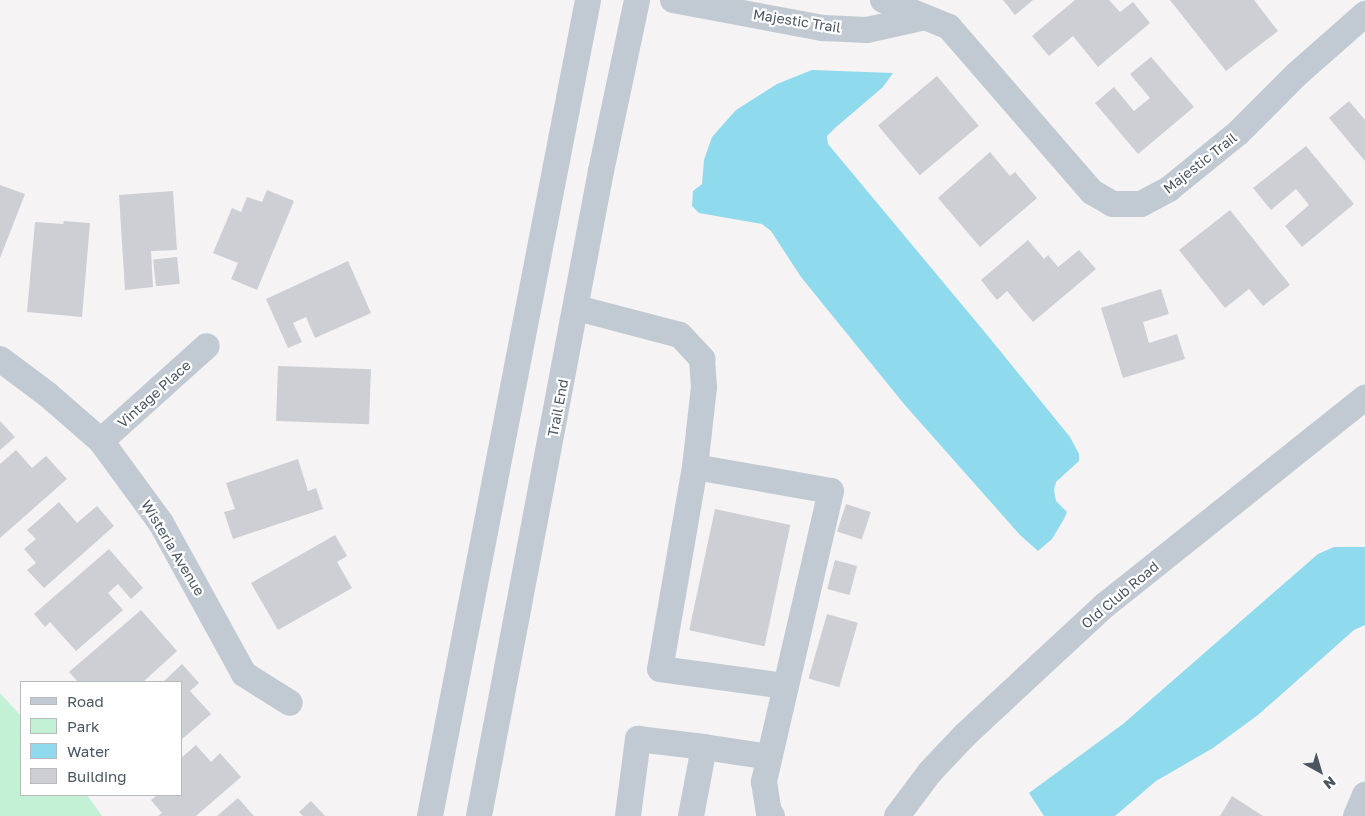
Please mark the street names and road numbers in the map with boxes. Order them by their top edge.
street label: Majestic Trail [752,6,842,36]
street label: Majestic Trail [1160,129,1240,197]
street label: Vintage Place [114,357,194,431]
street label: Trail End [544,378,572,438]
street label: Wisteria Avenue [138,497,208,599]
street label: Old Club Road [1078,558,1162,632]

